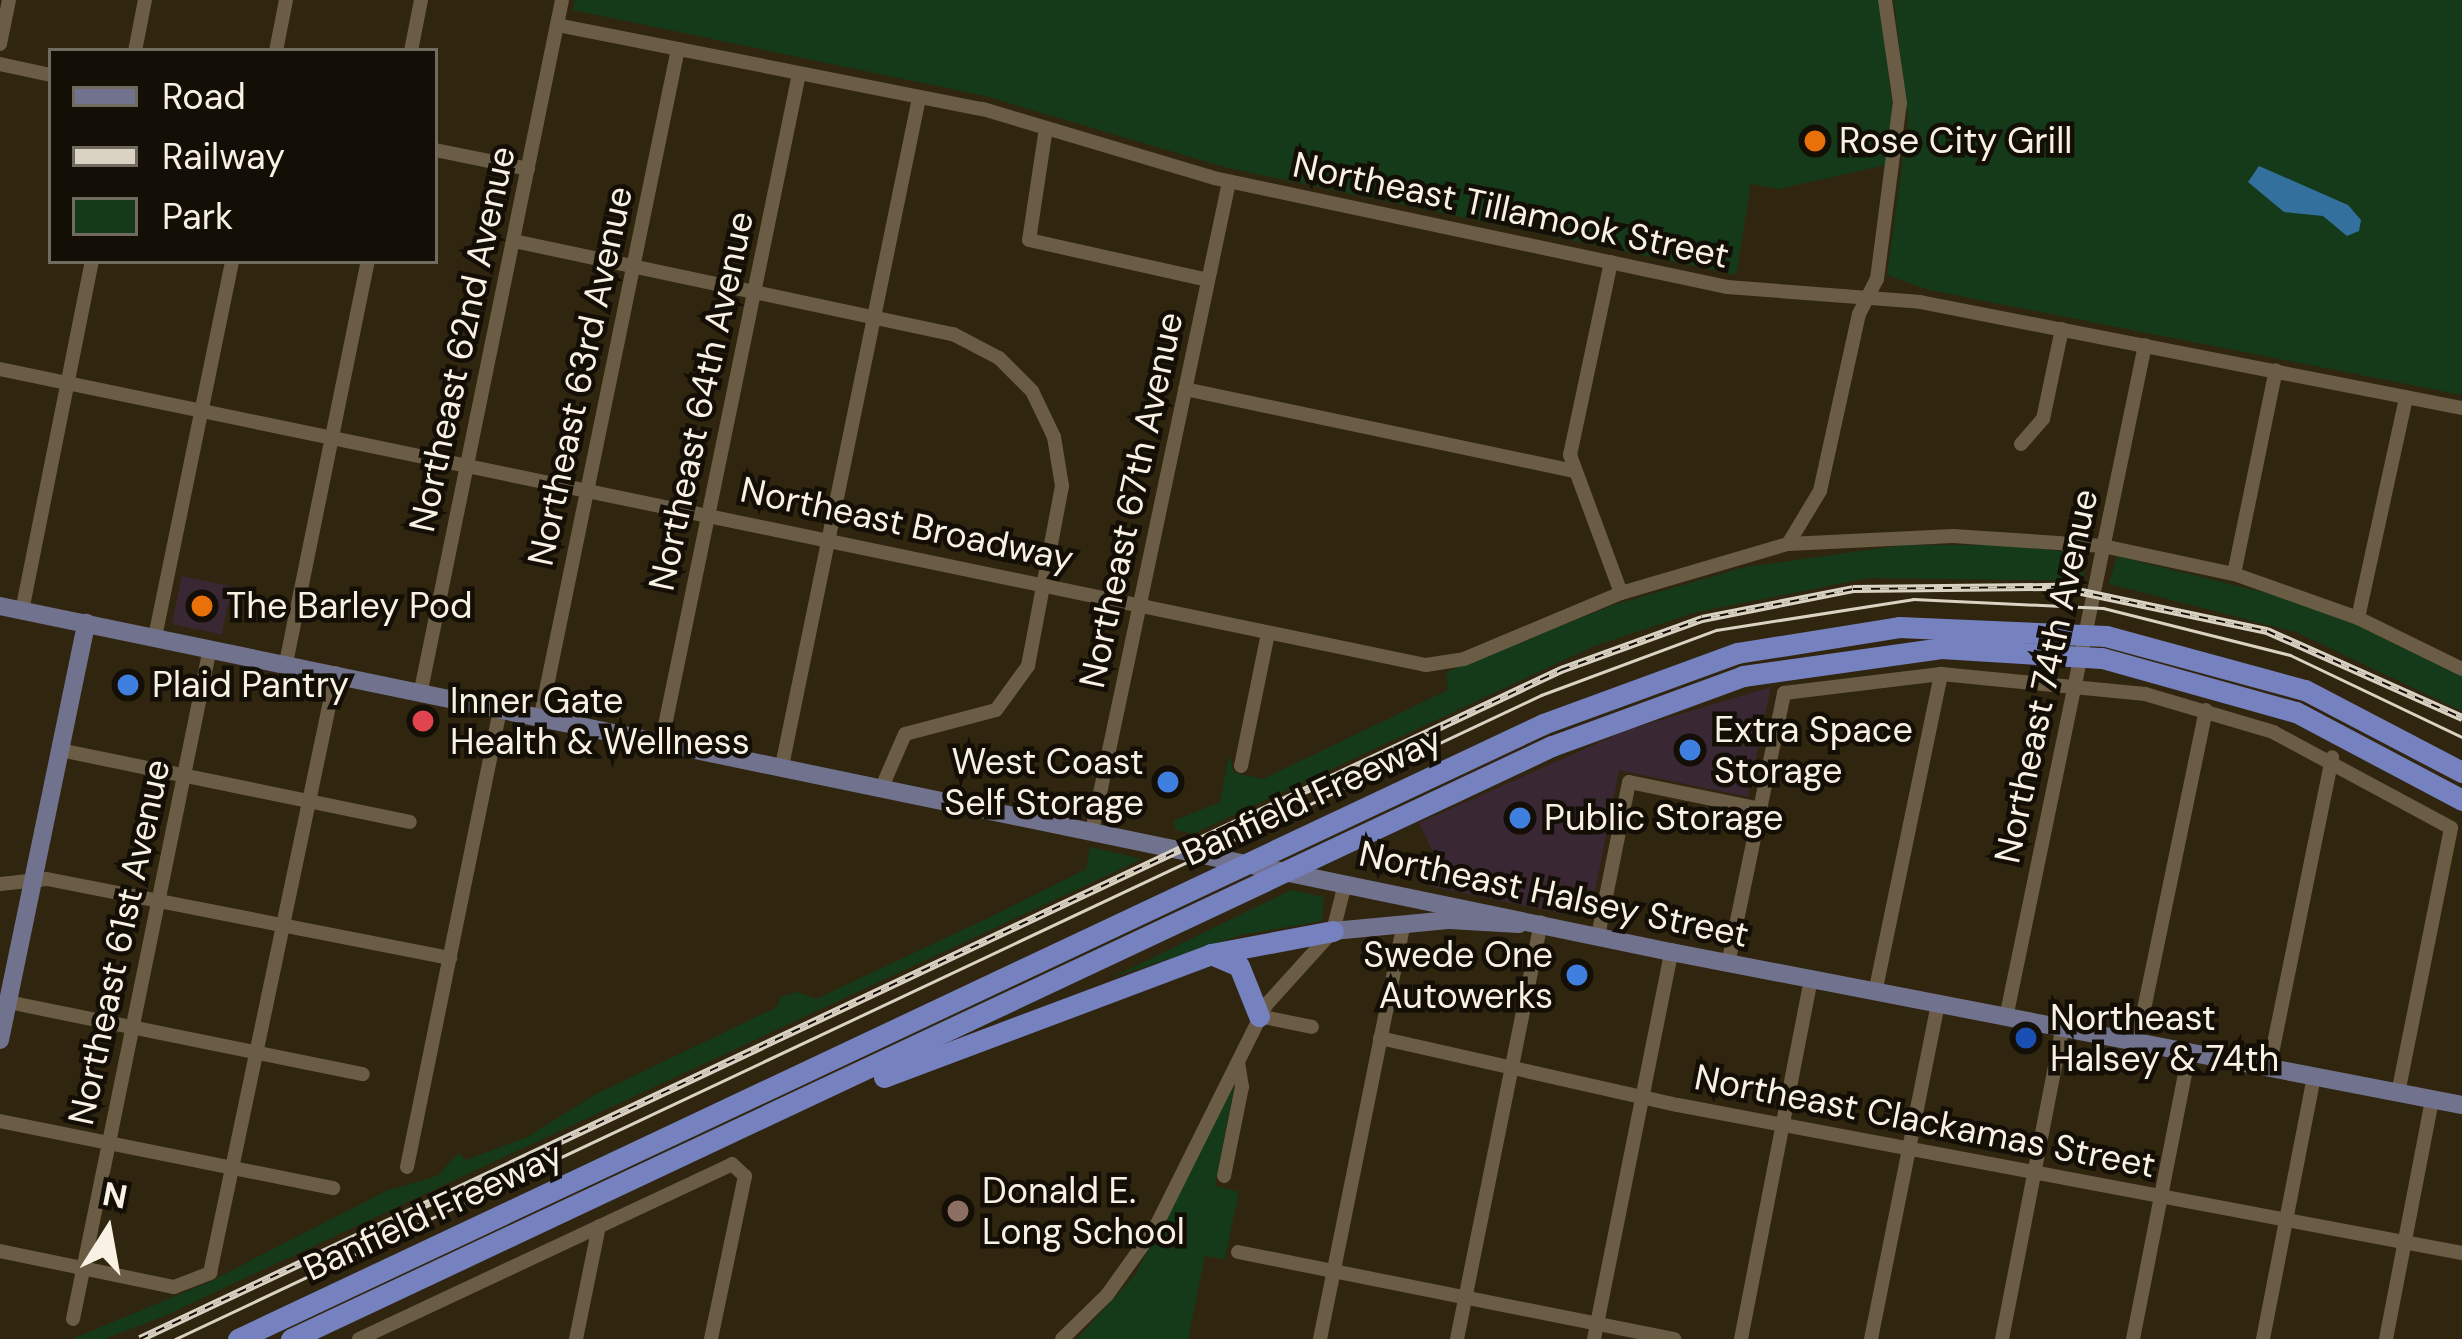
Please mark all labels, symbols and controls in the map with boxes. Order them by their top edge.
legend [48,48,438,264]
text: Road [162,73,246,120]
place label: Rose City Grill [1839,119,2072,163]
marker: Rose City Grill [1802,128,1828,154]
text: Railway [162,133,285,180]
street label: Northeast 62nd Avenue [400,142,524,536]
street label: Northeast Tillamook Street [1289,143,1733,277]
street label: Northeast 63rd Avenue [519,183,641,569]
text: Park [162,193,233,240]
street label: Northeast 64th Avenue [640,207,762,595]
street label: Northeast 67th Avenue [1070,308,1192,692]
street label: Northeast Broadway [737,468,1077,580]
street label: Northeast 74th Avenue [1985,485,2107,867]
place label: The Barley Pod [226,584,473,628]
marker: The Barley Pod [189,593,215,619]
place label: Plaid Pantry [152,663,349,707]
marker: Plaid Pantry [115,672,141,698]
place label: Inner Gate Health & Wellness [450,678,750,763]
marker: Inner Gate Health & Wellness [407,705,439,737]
place label: Extra Space Storage [1714,707,1913,792]
street label: Banfield Freeway [1176,717,1448,875]
marker: Extra Space Storage [1677,737,1703,763]
place label: West Coast Self Storage [944,739,1144,824]
street label: Northeast 61st Avenue [59,755,179,1129]
marker: West Coast Self Storage [1155,769,1181,795]
place label: Public Storage [1544,796,1783,840]
marker: Public Storage [1507,805,1533,831]
street label: Northeast Halsey Street [1355,832,1753,956]
place label: Swede One Autowerks [1363,932,1553,1017]
marker: Swede One Autowerks [1564,962,1590,988]
place label: Northeast Halsey & 74th [2050,995,2279,1080]
marker: Northeast Halsey & 74th [2013,1025,2039,1051]
street label: Northeast Clackamas Street [1691,1055,2159,1187]
street label: Banfield Freeway [297,1132,569,1290]
place label: Donald E. Long School [982,1168,1185,1253]
north arrow [48,1171,168,1291]
text: N [99,1172,131,1219]
marker: Donald E. Long School [945,1198,971,1224]

